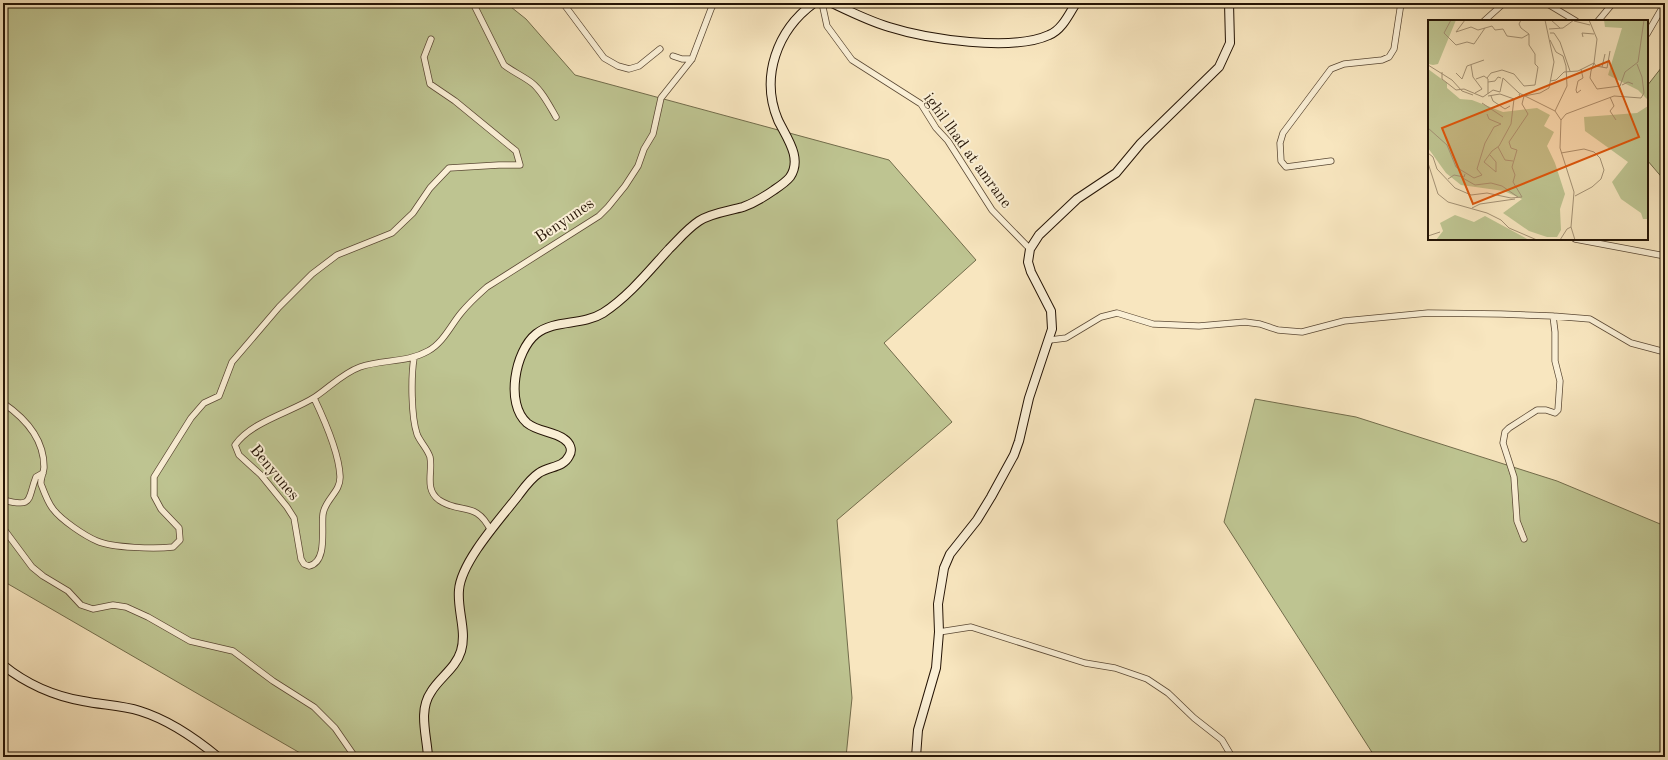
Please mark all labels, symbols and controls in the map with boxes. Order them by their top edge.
inset map [1428,20,1648,240]
street label: ighil lhad at amrane [920,91,1014,211]
street label: Benyunes [533,196,597,246]
street label: Benyunes [246,442,302,504]

